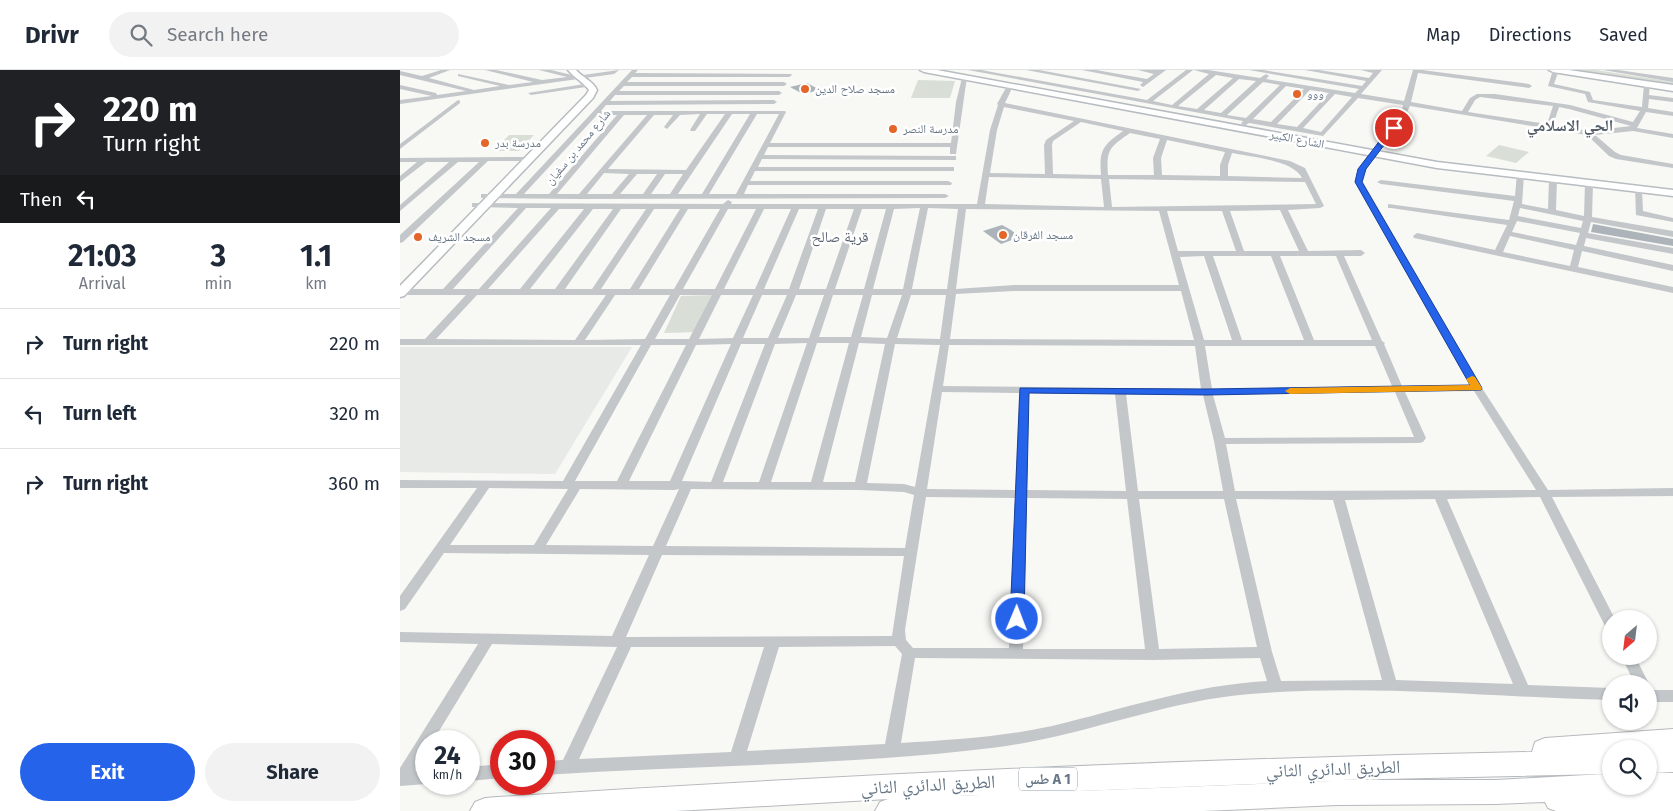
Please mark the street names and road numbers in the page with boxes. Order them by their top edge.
street label: شارع محمد بن سفيان [543,107,614,188]
street label: الشارع الكبير [1267,127,1325,152]
street label: الطريق الدائري الثاني [1265,756,1401,786]
road number: طس A 1 [1019,768,1077,791]
street label: الطريق الدائري الثاني [860,770,996,803]

